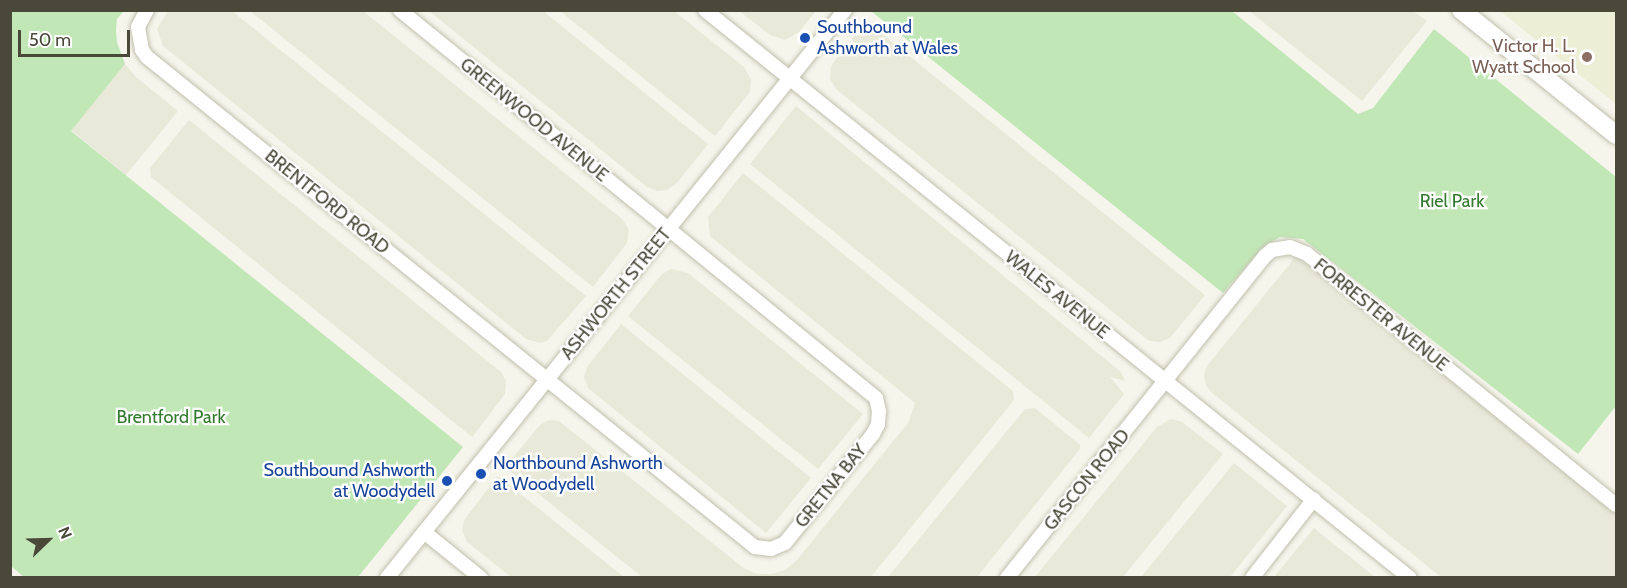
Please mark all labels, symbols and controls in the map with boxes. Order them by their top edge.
place label: Southbound Ashworth at Wales [817,17,958,60]
scale bar [21,18,134,56]
text: 50 m [29,29,71,51]
marker: Southbound Ashworth at Wales [798,31,812,45]
place label: Victor H. L. Wyatt School [1472,36,1575,78]
marker: Victor H. L. Wyatt School [1580,50,1594,64]
street label: GREENWOOD AVENUE [456,54,612,186]
street label: BRENTFORD ROAD [260,145,394,259]
park label: Riel Park [1420,190,1484,212]
street label: ASHWORTH STREET [556,224,676,364]
street label: WALES AVENUE [1001,246,1113,344]
street label: FORRESTER AVENUE [1309,254,1453,376]
park label: Brentford Park [117,406,225,428]
street label: GASCON ROAD [1040,425,1134,535]
street label: GRETNA BAY [791,440,871,532]
place label: Northbound Ashworth at Woodydell [493,453,663,496]
place label: Southbound Ashworth at Woodydell [263,460,435,502]
marker: Northbound Ashworth at Woodydell [474,467,488,481]
marker: Southbound Ashworth at Woodydell [440,474,454,488]
north arrow [18,510,78,570]
text: N [54,524,76,542]

